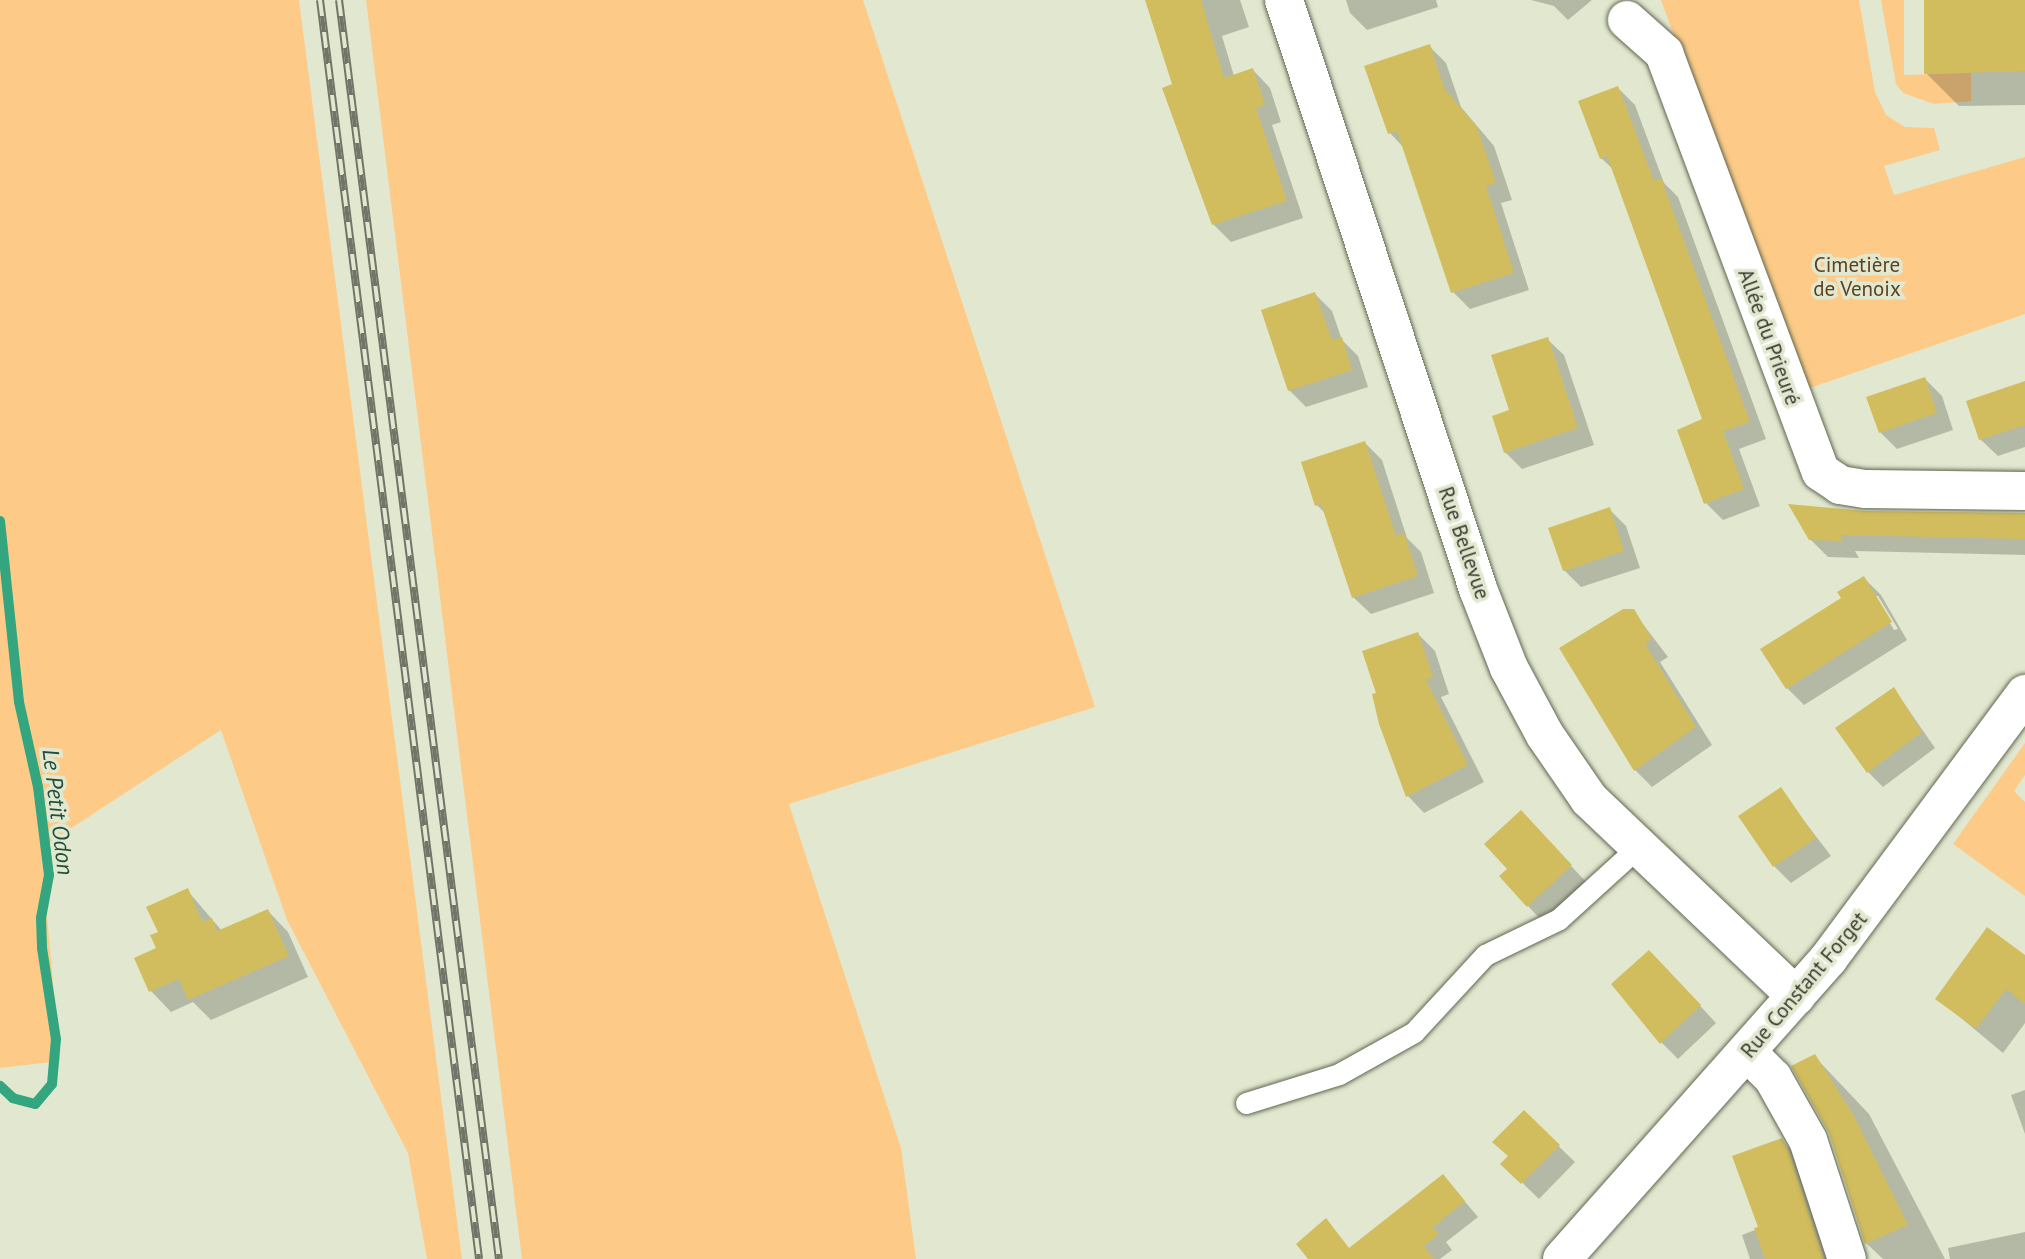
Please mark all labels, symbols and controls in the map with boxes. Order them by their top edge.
park label: Cimetière de Venoix [1813,252,1901,302]
street label: Allée du Prieuré [1733,265,1805,409]
street label: Rue Bellevue [1433,483,1495,603]
water label: Le Petit Odon [37,747,79,877]
street label: Rue Constant Forget [1736,907,1872,1063]

